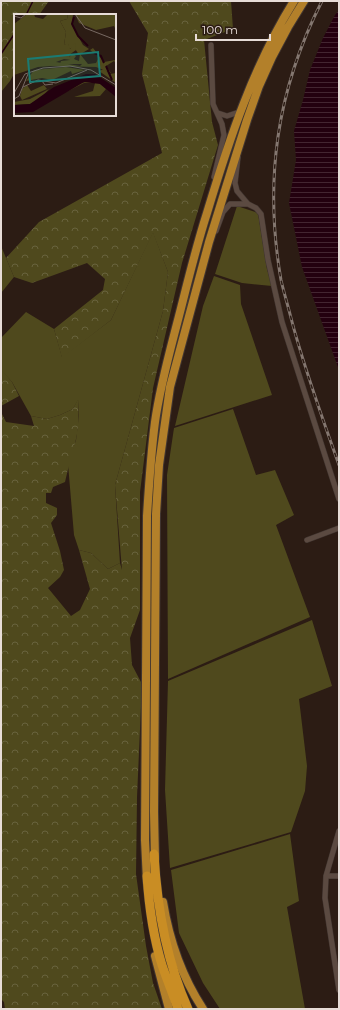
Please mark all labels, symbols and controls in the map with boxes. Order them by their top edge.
inset map [14,14,116,116]
scale bar [196,16,270,42]
text: 100 m [202,22,238,37]

